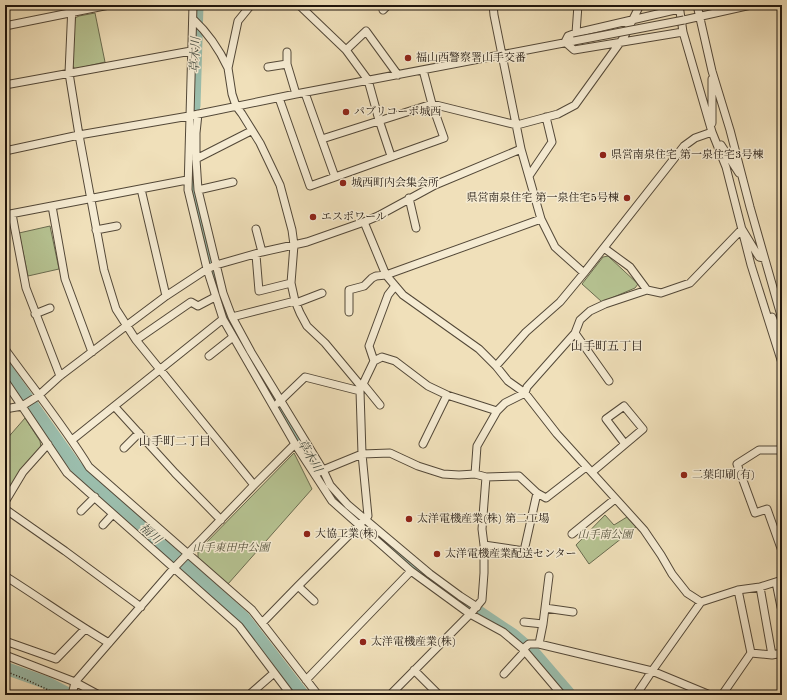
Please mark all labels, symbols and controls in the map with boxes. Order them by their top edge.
water label: 草木川 [187,35,203,73]
place label: 福山西警察署山手交番 [416,51,526,64]
marker: 福山西警察署山手交番 [403,53,413,63]
place label: パブリコーポ城西 [354,105,441,118]
marker: パブリコーポ城西 [341,107,351,117]
place label: 県営南泉住宅 第一泉住宅3号棟 [611,148,763,161]
marker: 県営南泉住宅 第一泉住宅3号棟 [598,150,608,160]
place label: 城西町内会集会所 [351,176,439,189]
marker: 城西町内会集会所 [338,178,348,188]
place label: 県営南泉住宅 第一泉住宅5号棟 [467,191,619,204]
marker: 県営南泉住宅 第一泉住宅5号棟 [622,193,632,203]
place label: エスポワール [321,211,387,223]
marker: エスポワール [308,212,318,222]
district label: 山手町五丁目 [571,339,643,353]
district label: 山手町二丁目 [139,434,211,448]
water label: 草木川 [295,436,326,476]
place label: 二葉印刷(有) [692,468,755,481]
marker: 二葉印刷(有) [679,470,689,480]
place label: 太洋電機産業(株) 第二工場 [417,512,549,525]
marker: 太洋電機産業(株) 第二工場 [404,514,414,524]
water label: 福川 [137,520,166,548]
place label: 大協工業(株) [315,527,378,540]
park label: 山手南公園 [578,528,634,541]
marker: 大協工業(株) [302,529,312,539]
park label: 山手東田中公園 [193,541,271,554]
place label: 太洋電機産業配送センター [445,547,577,560]
marker: 太洋電機産業配送センター [432,549,442,559]
place label: 太洋電機産業(株) [371,635,456,648]
marker: 太洋電機産業(株) [358,637,368,647]

